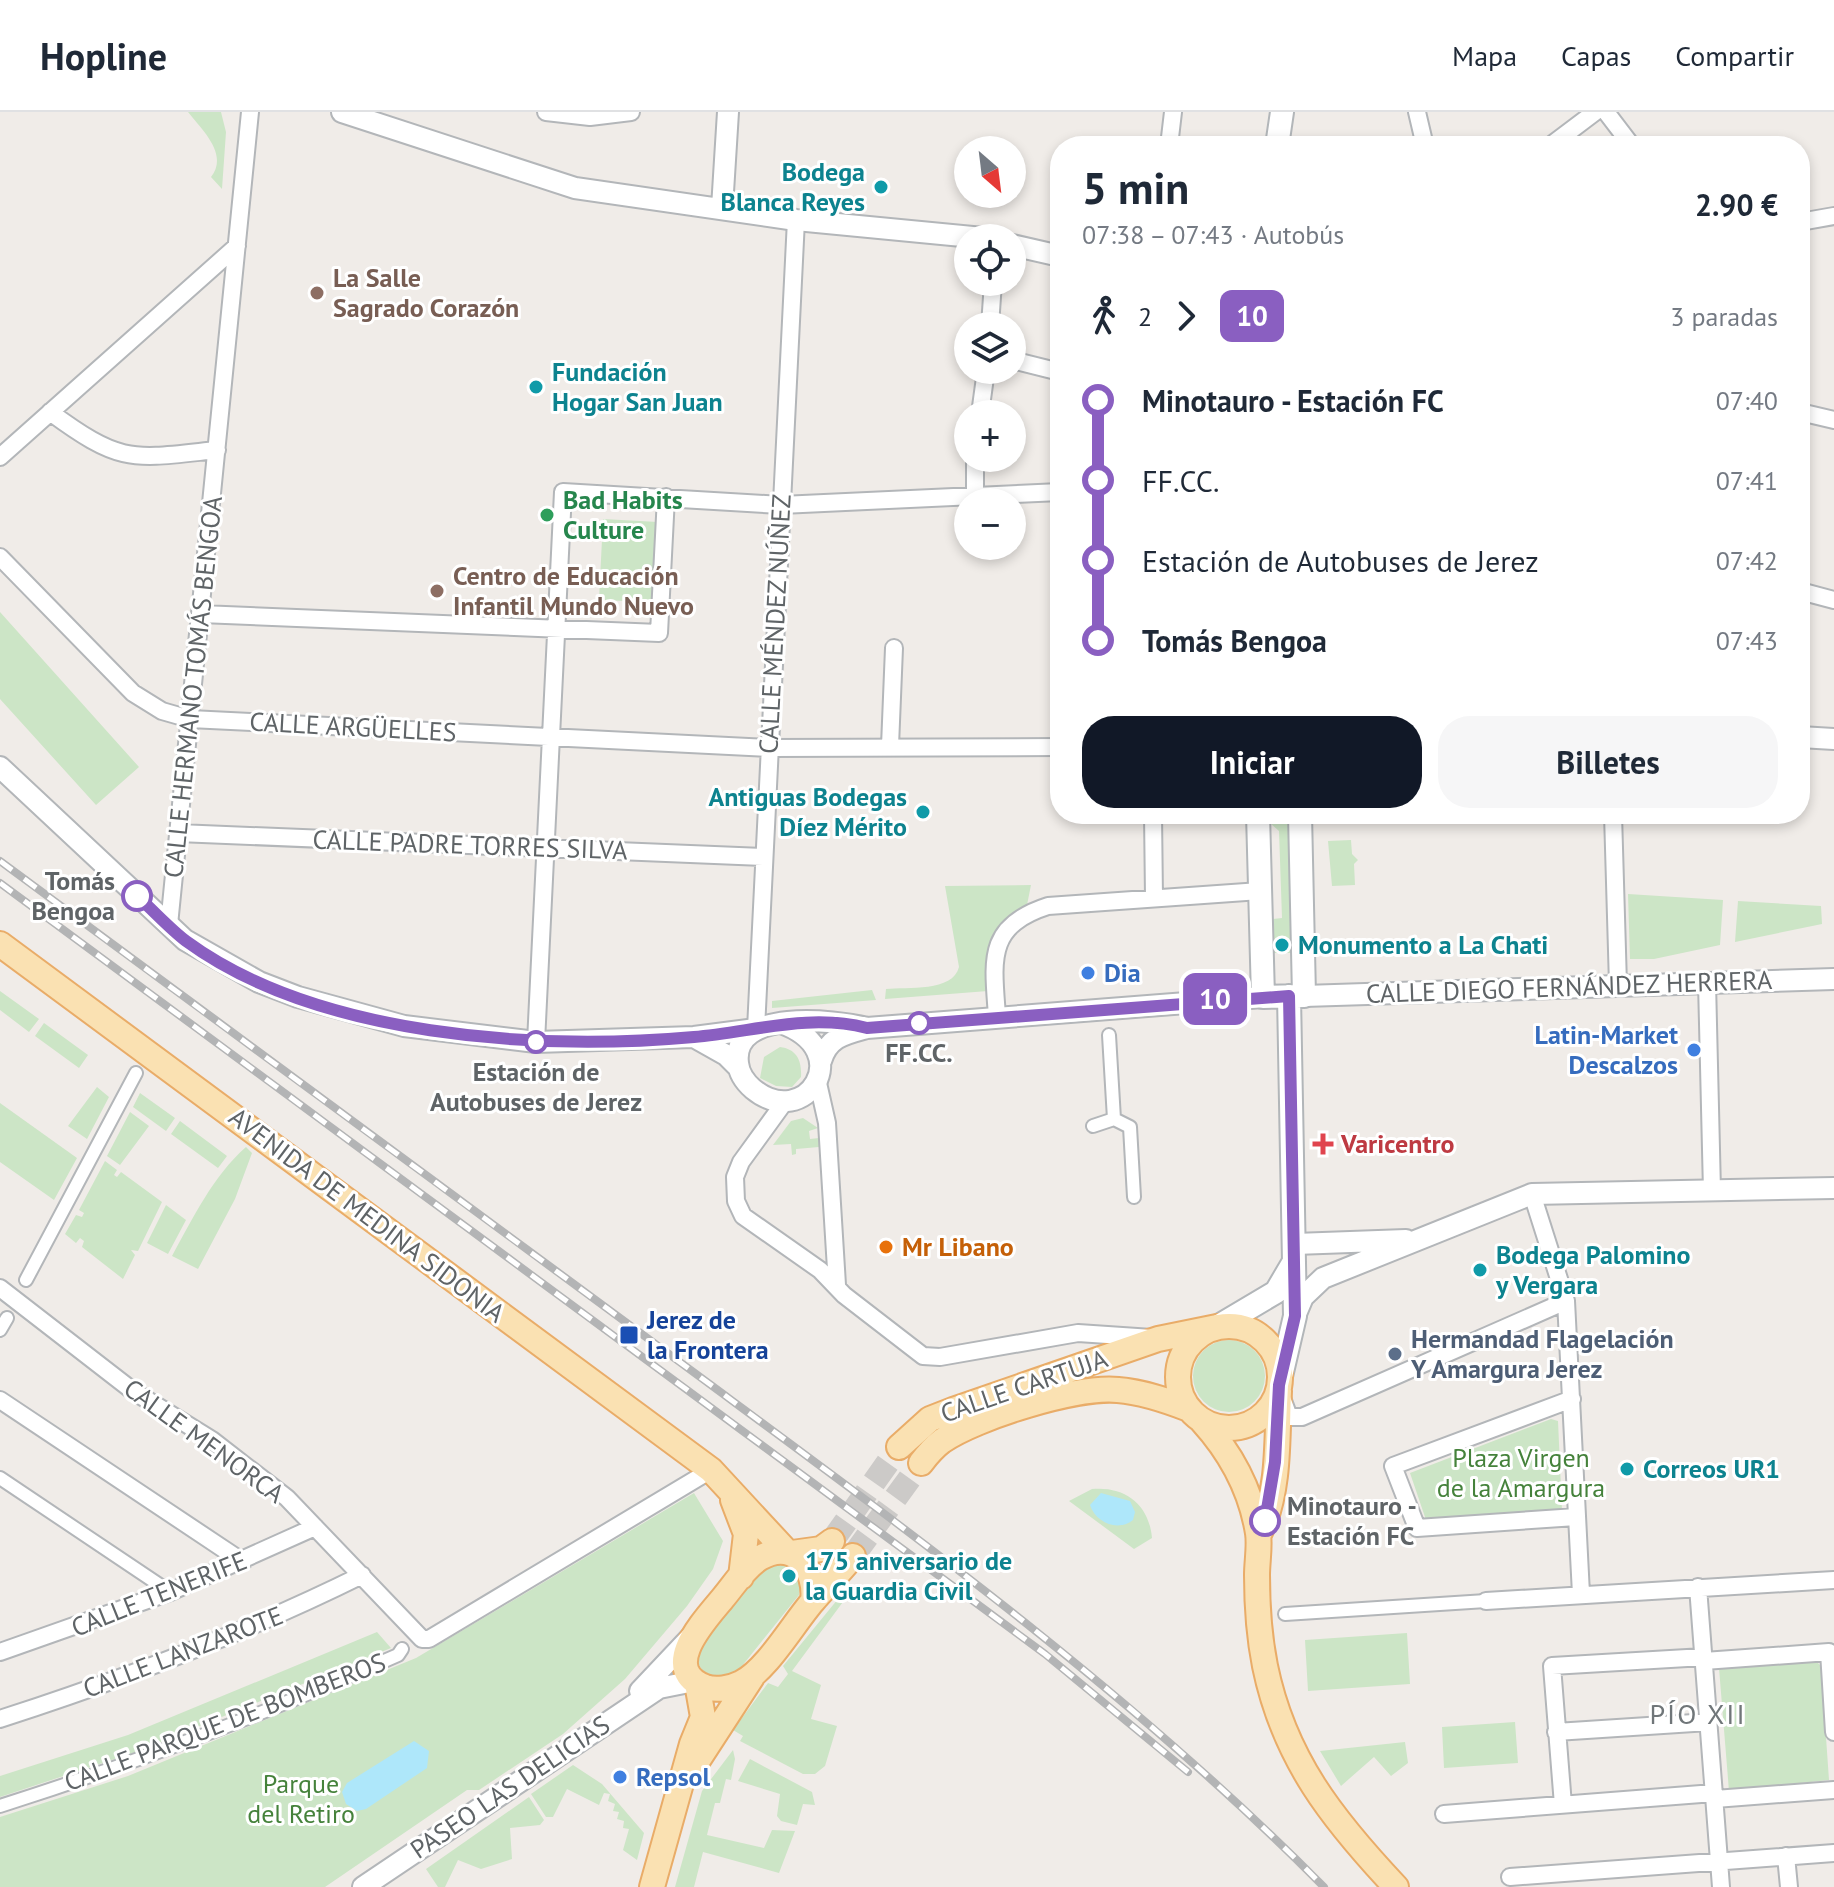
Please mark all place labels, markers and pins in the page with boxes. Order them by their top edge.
place label: Bodega Blanca Reyes [721,155,865,218]
marker: Bodega Blanca Reyes [872,178,890,196]
place label: La Salle Sagrado Corazón [333,261,519,324]
marker: La Salle Sagrado Corazón [308,284,326,302]
place label: Fundación Hogar San Juan [552,355,723,418]
marker: Fundación Hogar San Juan [527,378,545,396]
place label: Bad Habits Culture [563,483,683,546]
marker: Bad Habits Culture [538,506,556,524]
place label: Centro de Educación Infantil Mundo Nuevo [453,559,694,622]
marker: Centro de Educación Infantil Mundo Nuevo [428,582,446,600]
place label: Antiguas Bodegas Díez Mérito [708,780,907,843]
marker: Antiguas Bodegas Díez Mérito [914,803,932,821]
place label: Tomás Bengoa [31,864,115,927]
marker: Tomás Bengoa [122,881,152,911]
place label: Monumento a La Chati [1298,928,1548,961]
marker: Monumento a La Chati [1273,936,1291,954]
place label: Dia [1104,956,1141,989]
marker: Dia [1079,964,1097,982]
marker: FF.CC. [908,1012,930,1034]
place label: Latin-Market Descalzos [1535,1018,1678,1081]
marker: Estación de Autobuses de Jerez [525,1031,547,1053]
place label: FF.CC. [885,1036,953,1069]
marker: Latin-Market Descalzos [1685,1041,1703,1059]
place label: Estación de Autobuses de Jerez [430,1055,642,1118]
place label: Varicentro [1340,1127,1455,1160]
marker: Varicentro [1312,1133,1334,1155]
place label: Mr Libano [902,1230,1014,1263]
marker: Mr Libano [877,1238,895,1256]
place label: Bodega Palomino y Vergara [1495,1238,1691,1301]
marker: Bodega Palomino y Vergara [1471,1261,1489,1279]
place label: Jerez de la Frontera [646,1303,769,1366]
place label: Hermandad Flagelación Y Amargura Jerez [1410,1322,1674,1385]
marker: Jerez de la Frontera [618,1324,640,1346]
marker: Hermandad Flagelación Y Amargura Jerez [1386,1345,1404,1363]
place label: Correos UR1 [1643,1452,1780,1485]
marker: Correos UR1 [1618,1460,1636,1478]
place label: Minotauro - Estación FC [1287,1489,1417,1552]
marker: Minotauro - Estación FC [1250,1506,1280,1536]
place label: 175 aniversario de la Guardia Civil [805,1544,1012,1607]
marker: 175 aniversario de la Guardia Civil [780,1567,798,1585]
place label: Repsol [636,1760,711,1793]
marker: Repsol [611,1768,629,1786]

